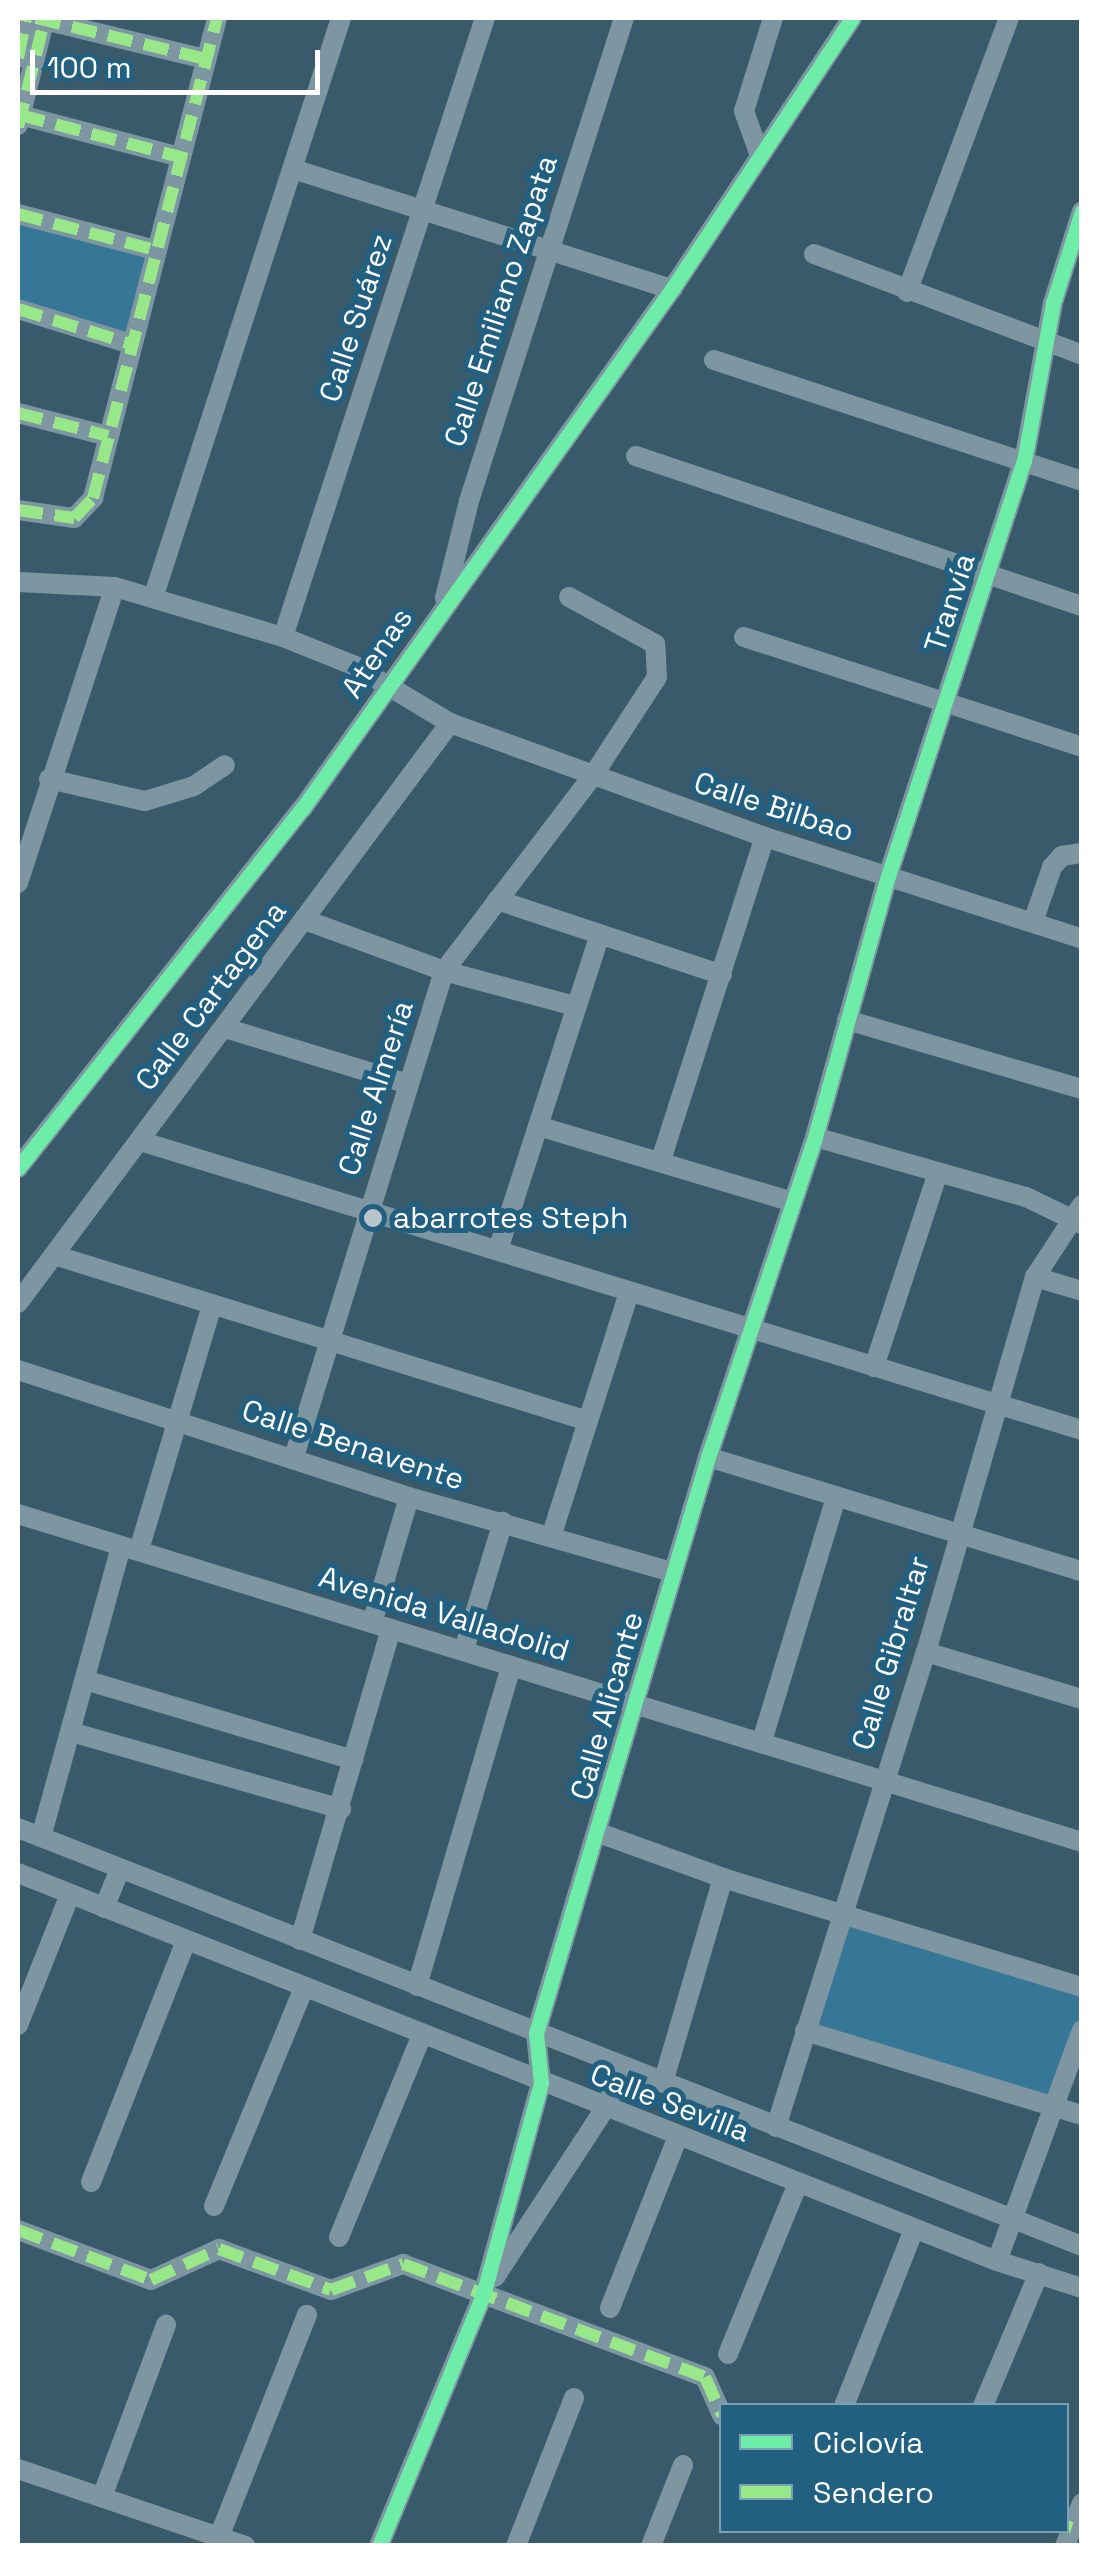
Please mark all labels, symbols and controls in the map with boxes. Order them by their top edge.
scale bar [35,30,325,92]
text: 100 m [47,48,132,87]
street label: Calle Emiliano Zapata [437,151,565,451]
street label: Calle Suárez [312,230,400,406]
street label: Tranvía [917,549,983,657]
street label: Atenas [334,601,420,705]
street label: Calle Bilbao [690,764,858,850]
street label: Calle Cartagena [128,894,294,1098]
street label: Calle Almería [331,996,421,1180]
place label: abarrotes Steph [393,1200,629,1236]
marker: abarrotes Steph [362,1207,384,1229]
street label: Calle Benavente [237,1392,469,1498]
street label: Calle Gibraltar [844,1552,938,1754]
street label: Avenida Valladolid [314,1559,574,1669]
street label: Calle Alicante [563,1608,651,1804]
street label: Calle Sevilla [585,2056,755,2150]
legend [719,2403,1069,2533]
text: Ciclovía [813,2423,924,2462]
text: Sendero [813,2473,934,2512]

